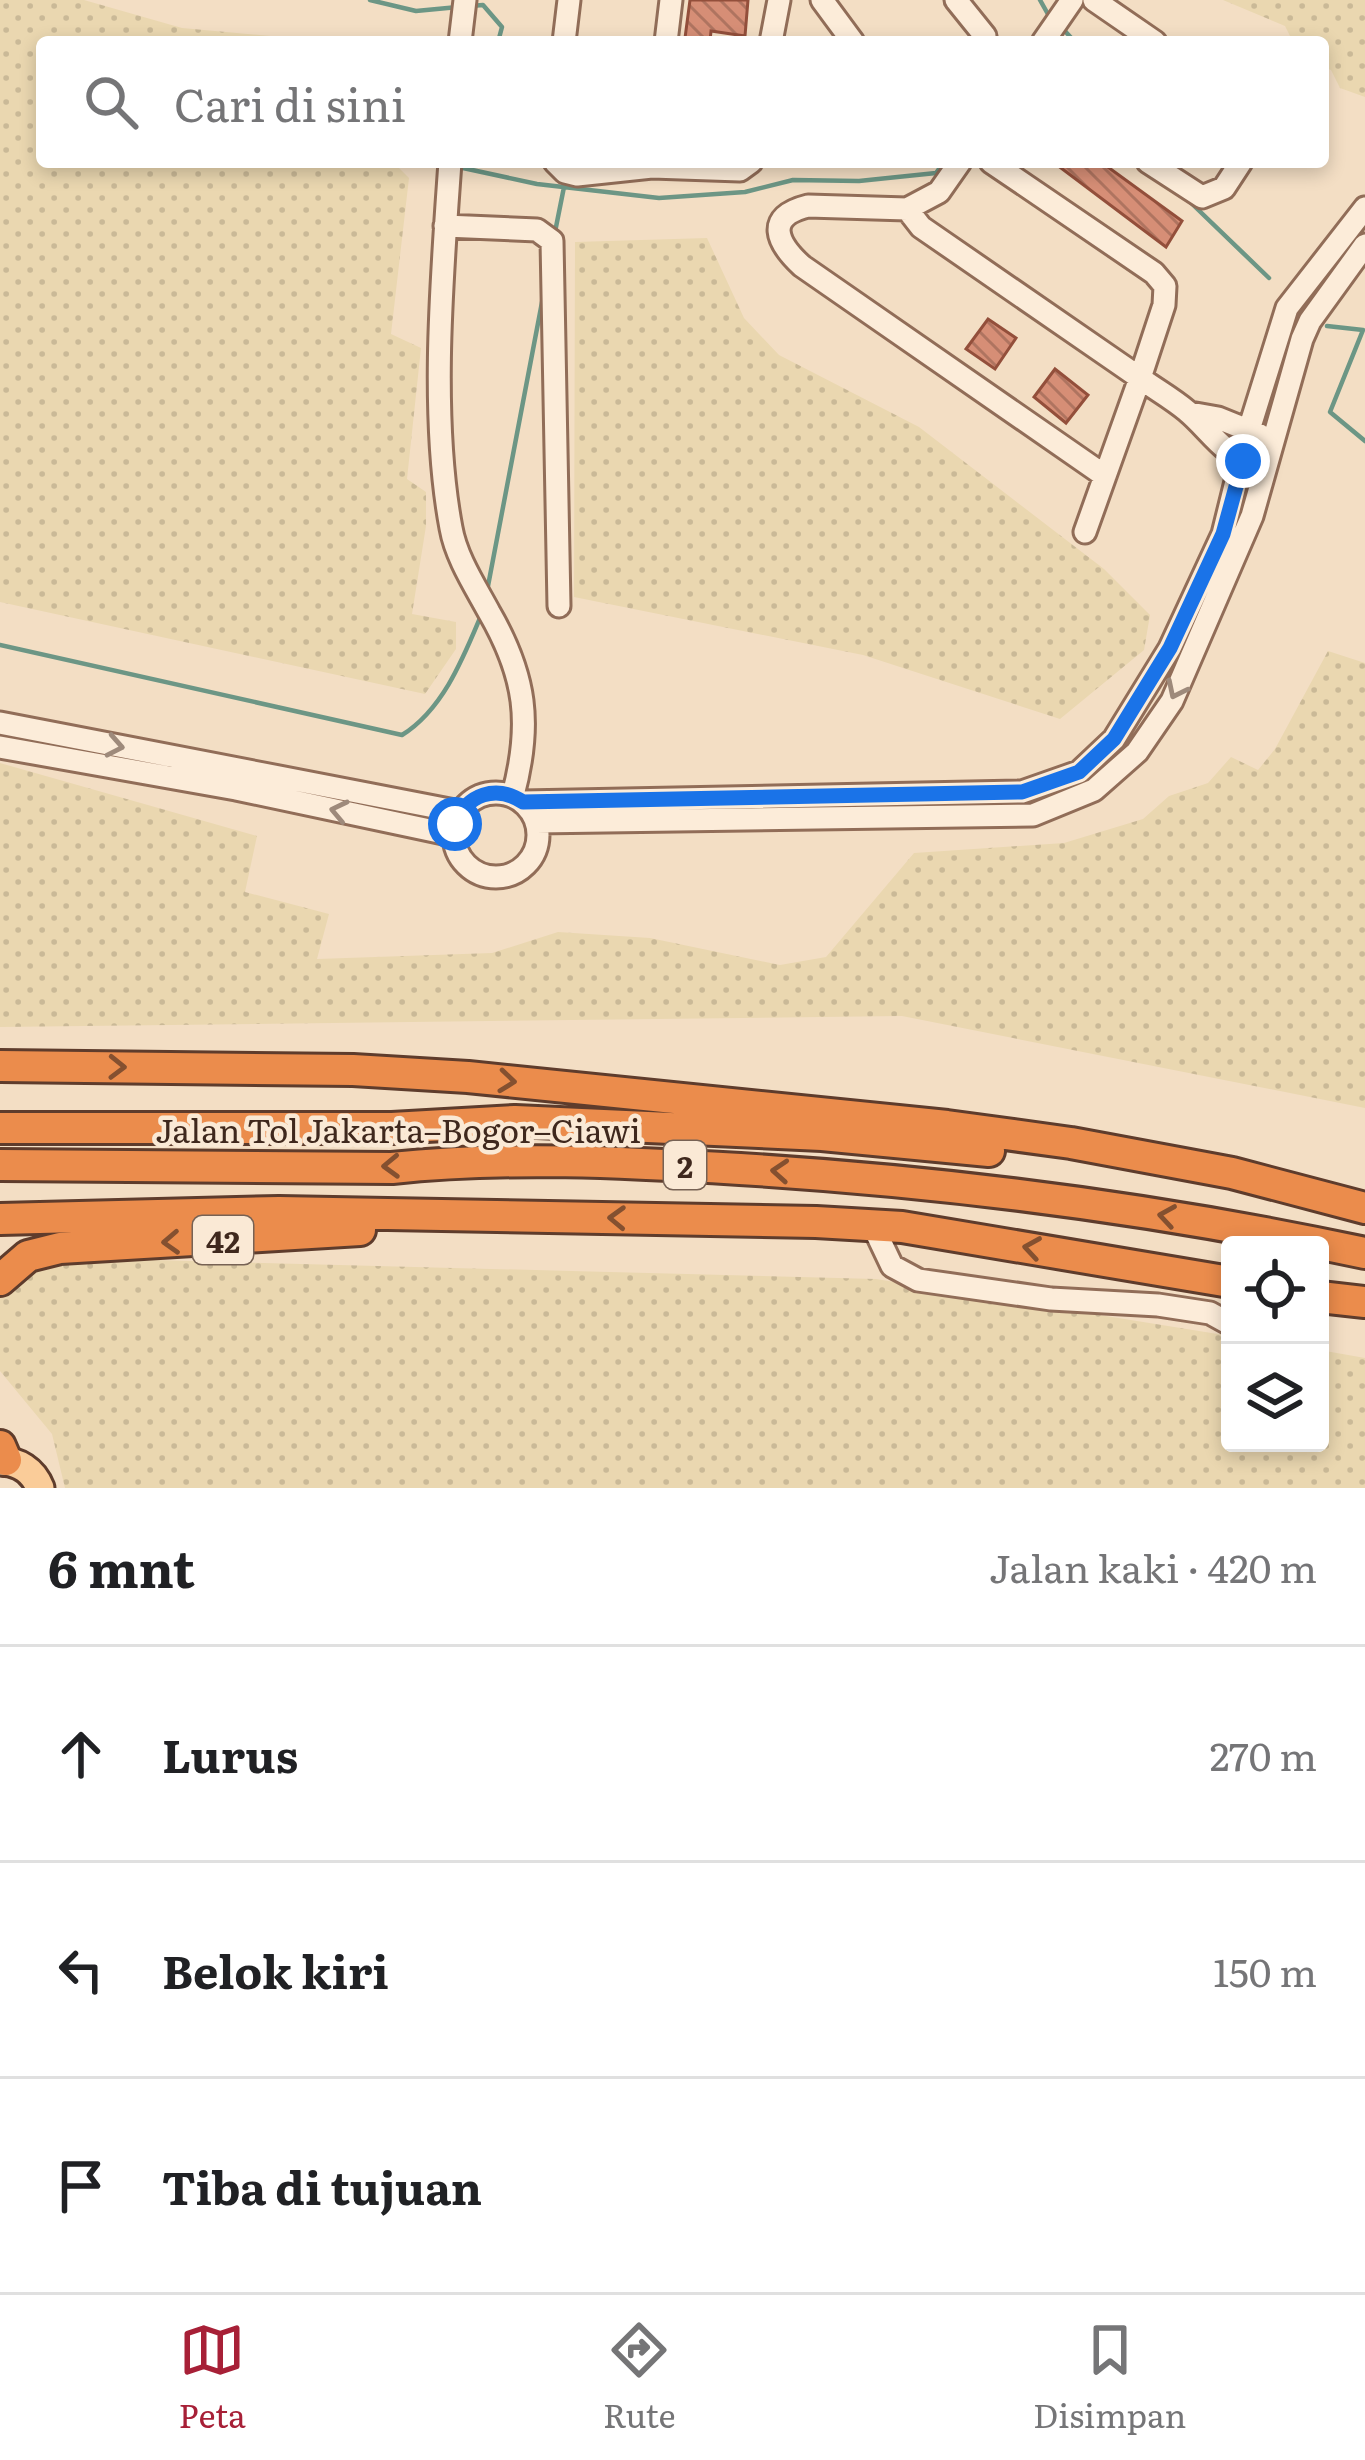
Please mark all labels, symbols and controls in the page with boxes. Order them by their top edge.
search box [36,36,1329,168]
icon: search [78,69,144,135]
text: Cari di sini [174,69,406,136]
route end [1216,434,1270,488]
one-way arrow [1166,678,1190,699]
one-way arrow [104,732,124,758]
route start [428,797,482,851]
one-way arrow [329,799,349,825]
one-way arrow [108,1054,127,1080]
one-way arrow [497,1068,516,1093]
street label: Jalan Tol Jakarta–Bogor–Ciawi [155,1104,641,1153]
road number: 2 [664,1141,706,1189]
one-way arrow [381,1153,400,1179]
one-way arrow [770,1158,789,1184]
one-way arrow [607,1205,626,1231]
one-way arrow [1158,1205,1178,1230]
road number: 42 [193,1216,253,1264]
one-way arrow [161,1229,180,1255]
one-way arrow [1022,1236,1042,1261]
map controls [1221,1236,1329,1452]
button: locate [1221,1236,1329,1344]
button: layers [1221,1344,1329,1452]
text: 6 mnt [48,1528,195,1604]
text: Jalan kaki · 420 m [989,1537,1317,1595]
text: Lurus [162,1720,298,1787]
icon: ahead [48,1721,114,1787]
text: 270 m [1210,1725,1317,1783]
text: Belok kiri [162,1936,389,2003]
icon: left [48,1937,114,2003]
text: 150 m [1213,1941,1317,1999]
text: Tiba di tujuan [162,2152,482,2219]
icon: arrive [48,2153,114,2219]
tab: Peta [179,2317,246,2438]
tab: Rute [603,2317,676,2438]
tab: Disimpan [1033,2317,1186,2438]

